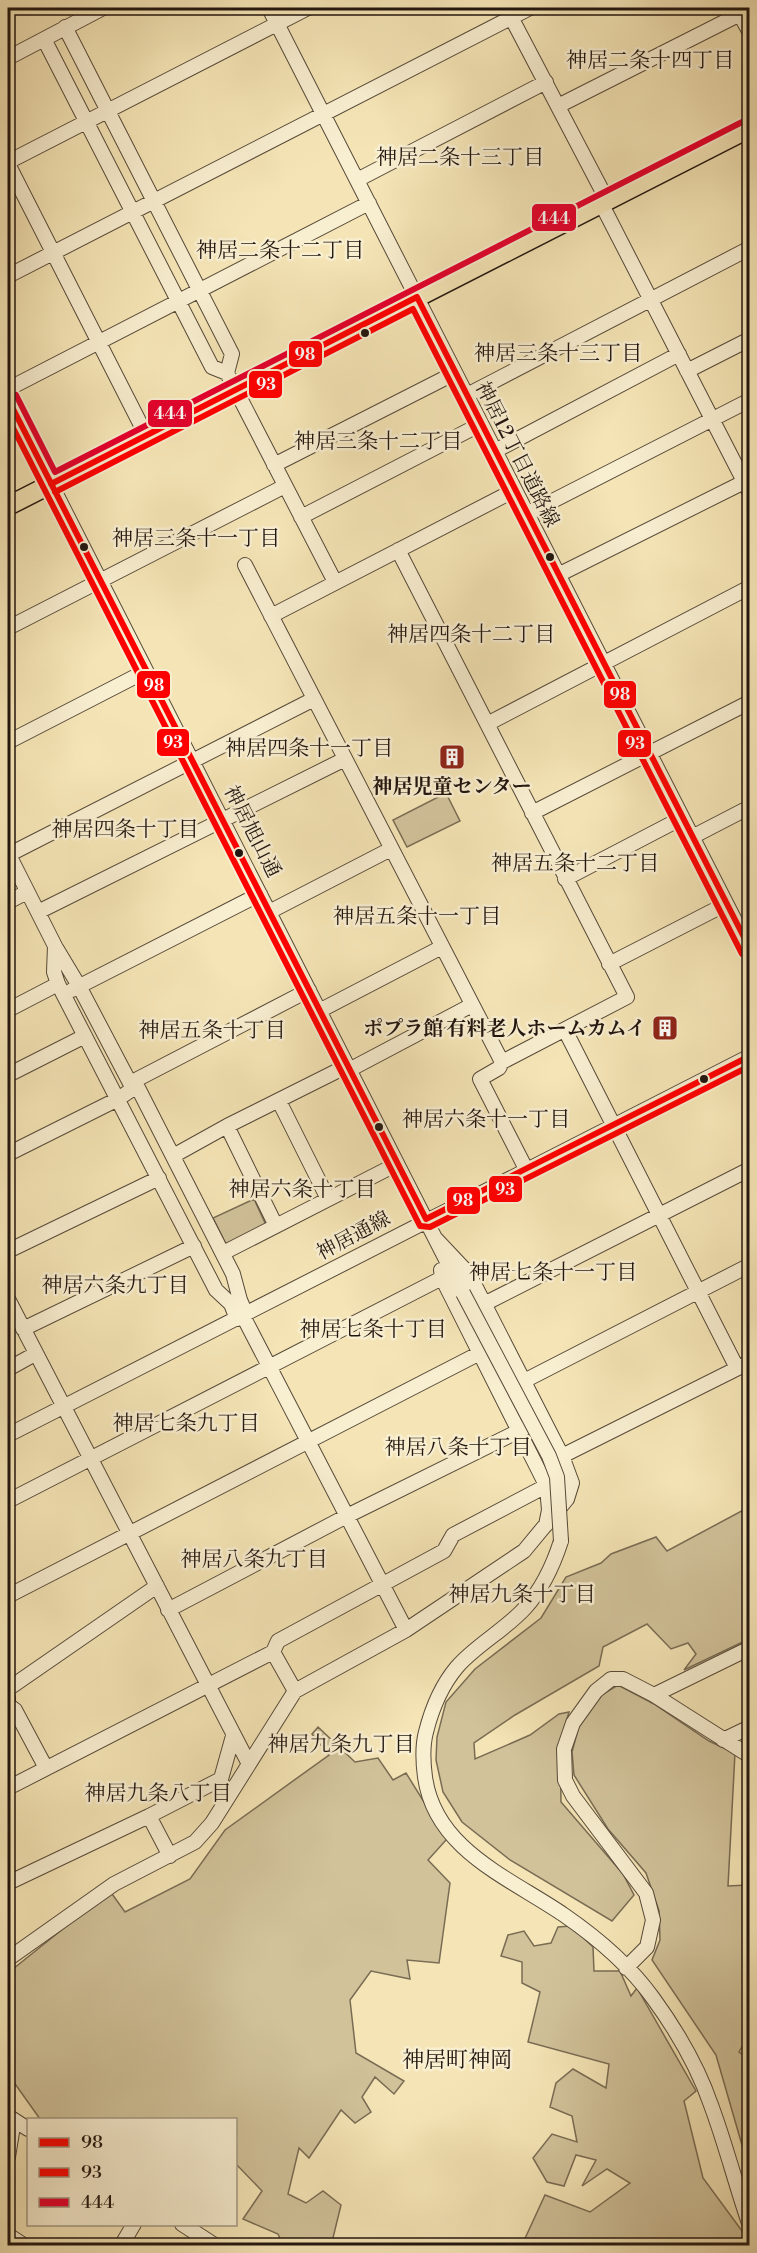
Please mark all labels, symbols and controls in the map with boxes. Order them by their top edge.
district label: 神居二条十四丁目 [566,48,734,74]
district label: 神居二条十三丁目 [376,145,544,171]
line badge: 444 [531,203,577,232]
text: 444 [538,209,571,229]
district label: 神居二条十二丁目 [196,238,364,264]
unlabelled marker [359,327,371,339]
line badge: 98 [288,340,323,368]
district label: 神居三条十三丁目 [474,341,642,367]
text: 98 [295,345,315,365]
line badge: 93 [248,370,283,399]
text: 93 [256,375,276,395]
street label: 神居12丁目道路線 [469,378,564,532]
line badge: 444 [147,399,193,428]
text: 444 [154,404,187,424]
district label: 神居三条十二丁目 [294,429,462,455]
district label: 神居三条十一丁目 [112,526,280,552]
unlabelled marker [78,541,90,553]
unlabelled marker [544,551,556,563]
district label: 神居四条十二丁目 [387,622,555,648]
line badge: 98 [136,670,171,699]
text: 98 [144,676,164,696]
line badge: 98 [603,680,637,709]
text: 98 [610,685,630,705]
line badge: 93 [156,728,190,757]
line badge: 93 [617,729,652,758]
text: 93 [163,733,183,753]
text: 93 [625,734,645,754]
district label: 神居四条十一丁目 [225,736,393,762]
building icon: 神居児童センター [437,742,467,772]
place label: 神居児童センター [372,775,532,800]
street label: 神居旭山通 [218,781,286,882]
district label: 神居四条十丁目 [52,817,199,843]
unlabelled marker [233,847,245,859]
district label: 神居五条十二丁目 [491,851,659,877]
district label: 神居五条十一丁目 [333,904,501,930]
building icon: ポプラ館 有料老人ホームカムイ [650,1013,680,1043]
place label: ポプラ館 有料老人ホームカムイ [363,1017,646,1042]
district label: 神居五条十丁目 [139,1018,286,1044]
unlabelled marker [698,1073,710,1085]
district label: 神居六条十一丁目 [402,1107,570,1133]
unlabelled marker [373,1121,385,1133]
line badge: 93 [488,1175,523,1203]
district label: 神居六条十丁目 [229,1177,376,1203]
text: 93 [495,1180,515,1200]
line badge: 98 [446,1186,481,1215]
text: 98 [453,1191,473,1211]
street label: 神居通線 [313,1207,395,1266]
district label: 神居七条十一丁目 [469,1260,637,1286]
district label: 神居六条九丁目 [42,1273,189,1299]
district label: 神居七条十丁目 [300,1317,447,1343]
district label: 神居七条九丁目 [113,1411,260,1437]
district label: 神居八条十丁目 [385,1435,532,1461]
district label: 神居八条九丁目 [181,1547,328,1573]
district label: 神居九条十丁目 [449,1582,596,1608]
district label: 神居九条九丁目 [268,1732,415,1758]
district label: 神居九条八丁目 [85,1781,232,1807]
district label: 神居町神岡 [402,2047,512,2074]
legend [27,2118,237,2226]
text: 98 [81,2131,103,2154]
text: 93 [81,2161,102,2184]
text: 444 [81,2191,114,2214]

